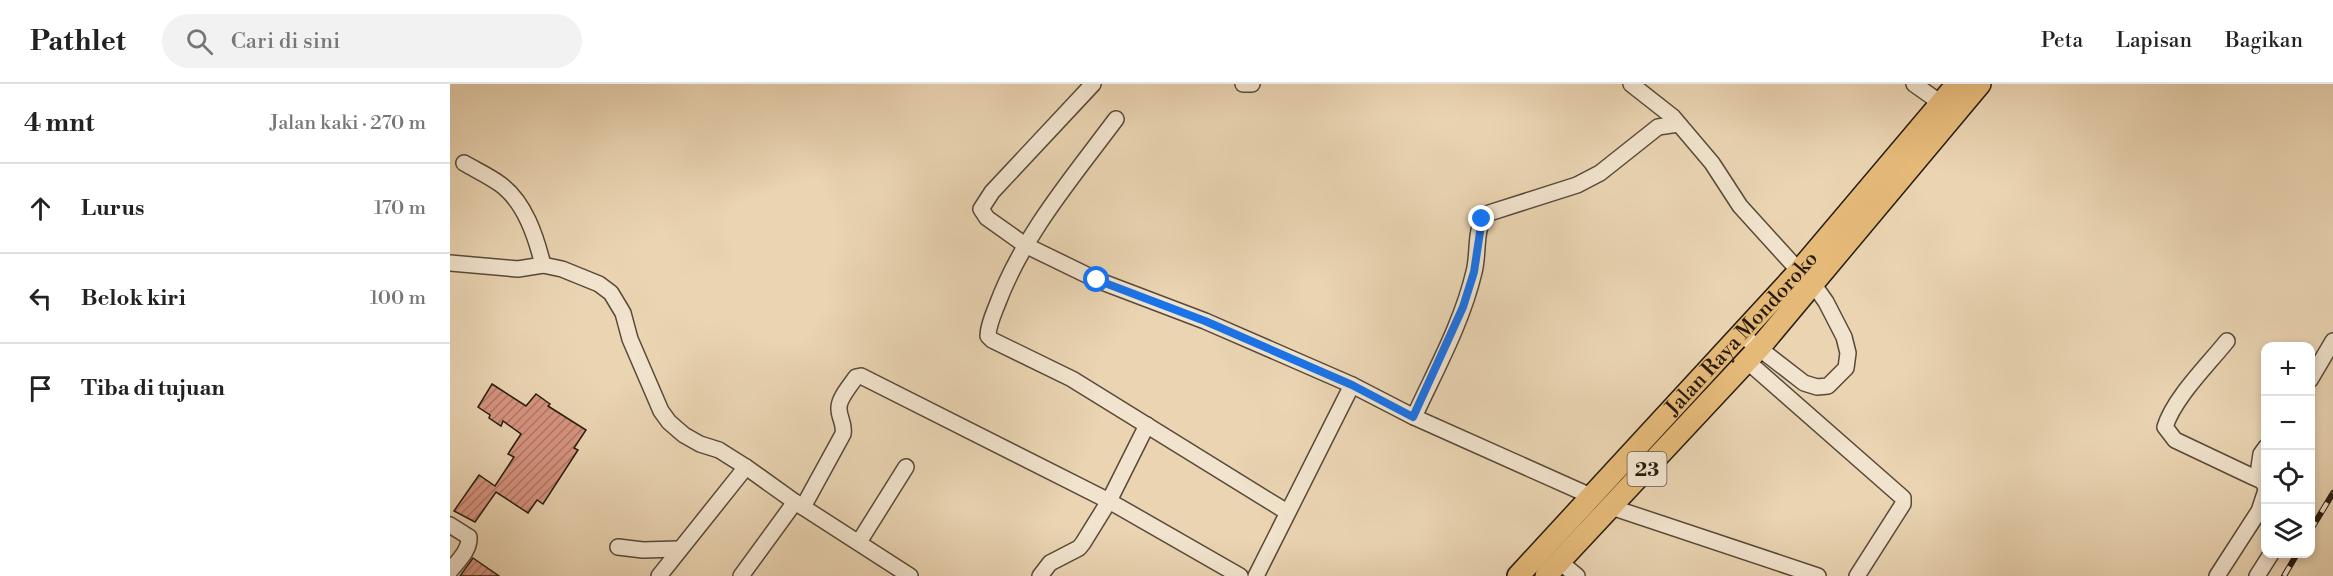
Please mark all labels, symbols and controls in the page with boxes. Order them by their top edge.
search box [162,14,582,68]
text: Pathlet [30,24,126,59]
icon: search [183,25,216,58]
text: Cari di sini [231,28,340,55]
text: Peta [2041,28,2083,54]
text: Lapisan [2116,28,2192,54]
text: Bagikan [2225,28,2303,54]
text: 4 mnt [24,107,94,139]
text: Jalan kaki · 270 m [270,111,426,136]
icon: ahead [24,192,57,225]
text: Lurus [81,195,144,222]
text: 170 m [374,196,426,221]
route end [1468,205,1494,231]
street label: Jalan Raya Mondoroko [1660,246,1824,422]
route start [1083,266,1109,292]
icon: left [24,282,57,315]
text: Belok kiri [81,285,186,312]
text: 100 m [370,286,426,311]
map controls [2261,342,2315,558]
button: + [2261,342,2315,396]
icon: arrive [24,372,57,405]
text: Tiba di tujuan [81,375,225,402]
button: − [2261,396,2315,450]
button: locate [2261,450,2315,504]
road number: 23 [1628,452,1666,486]
button: layers [2261,504,2315,558]

